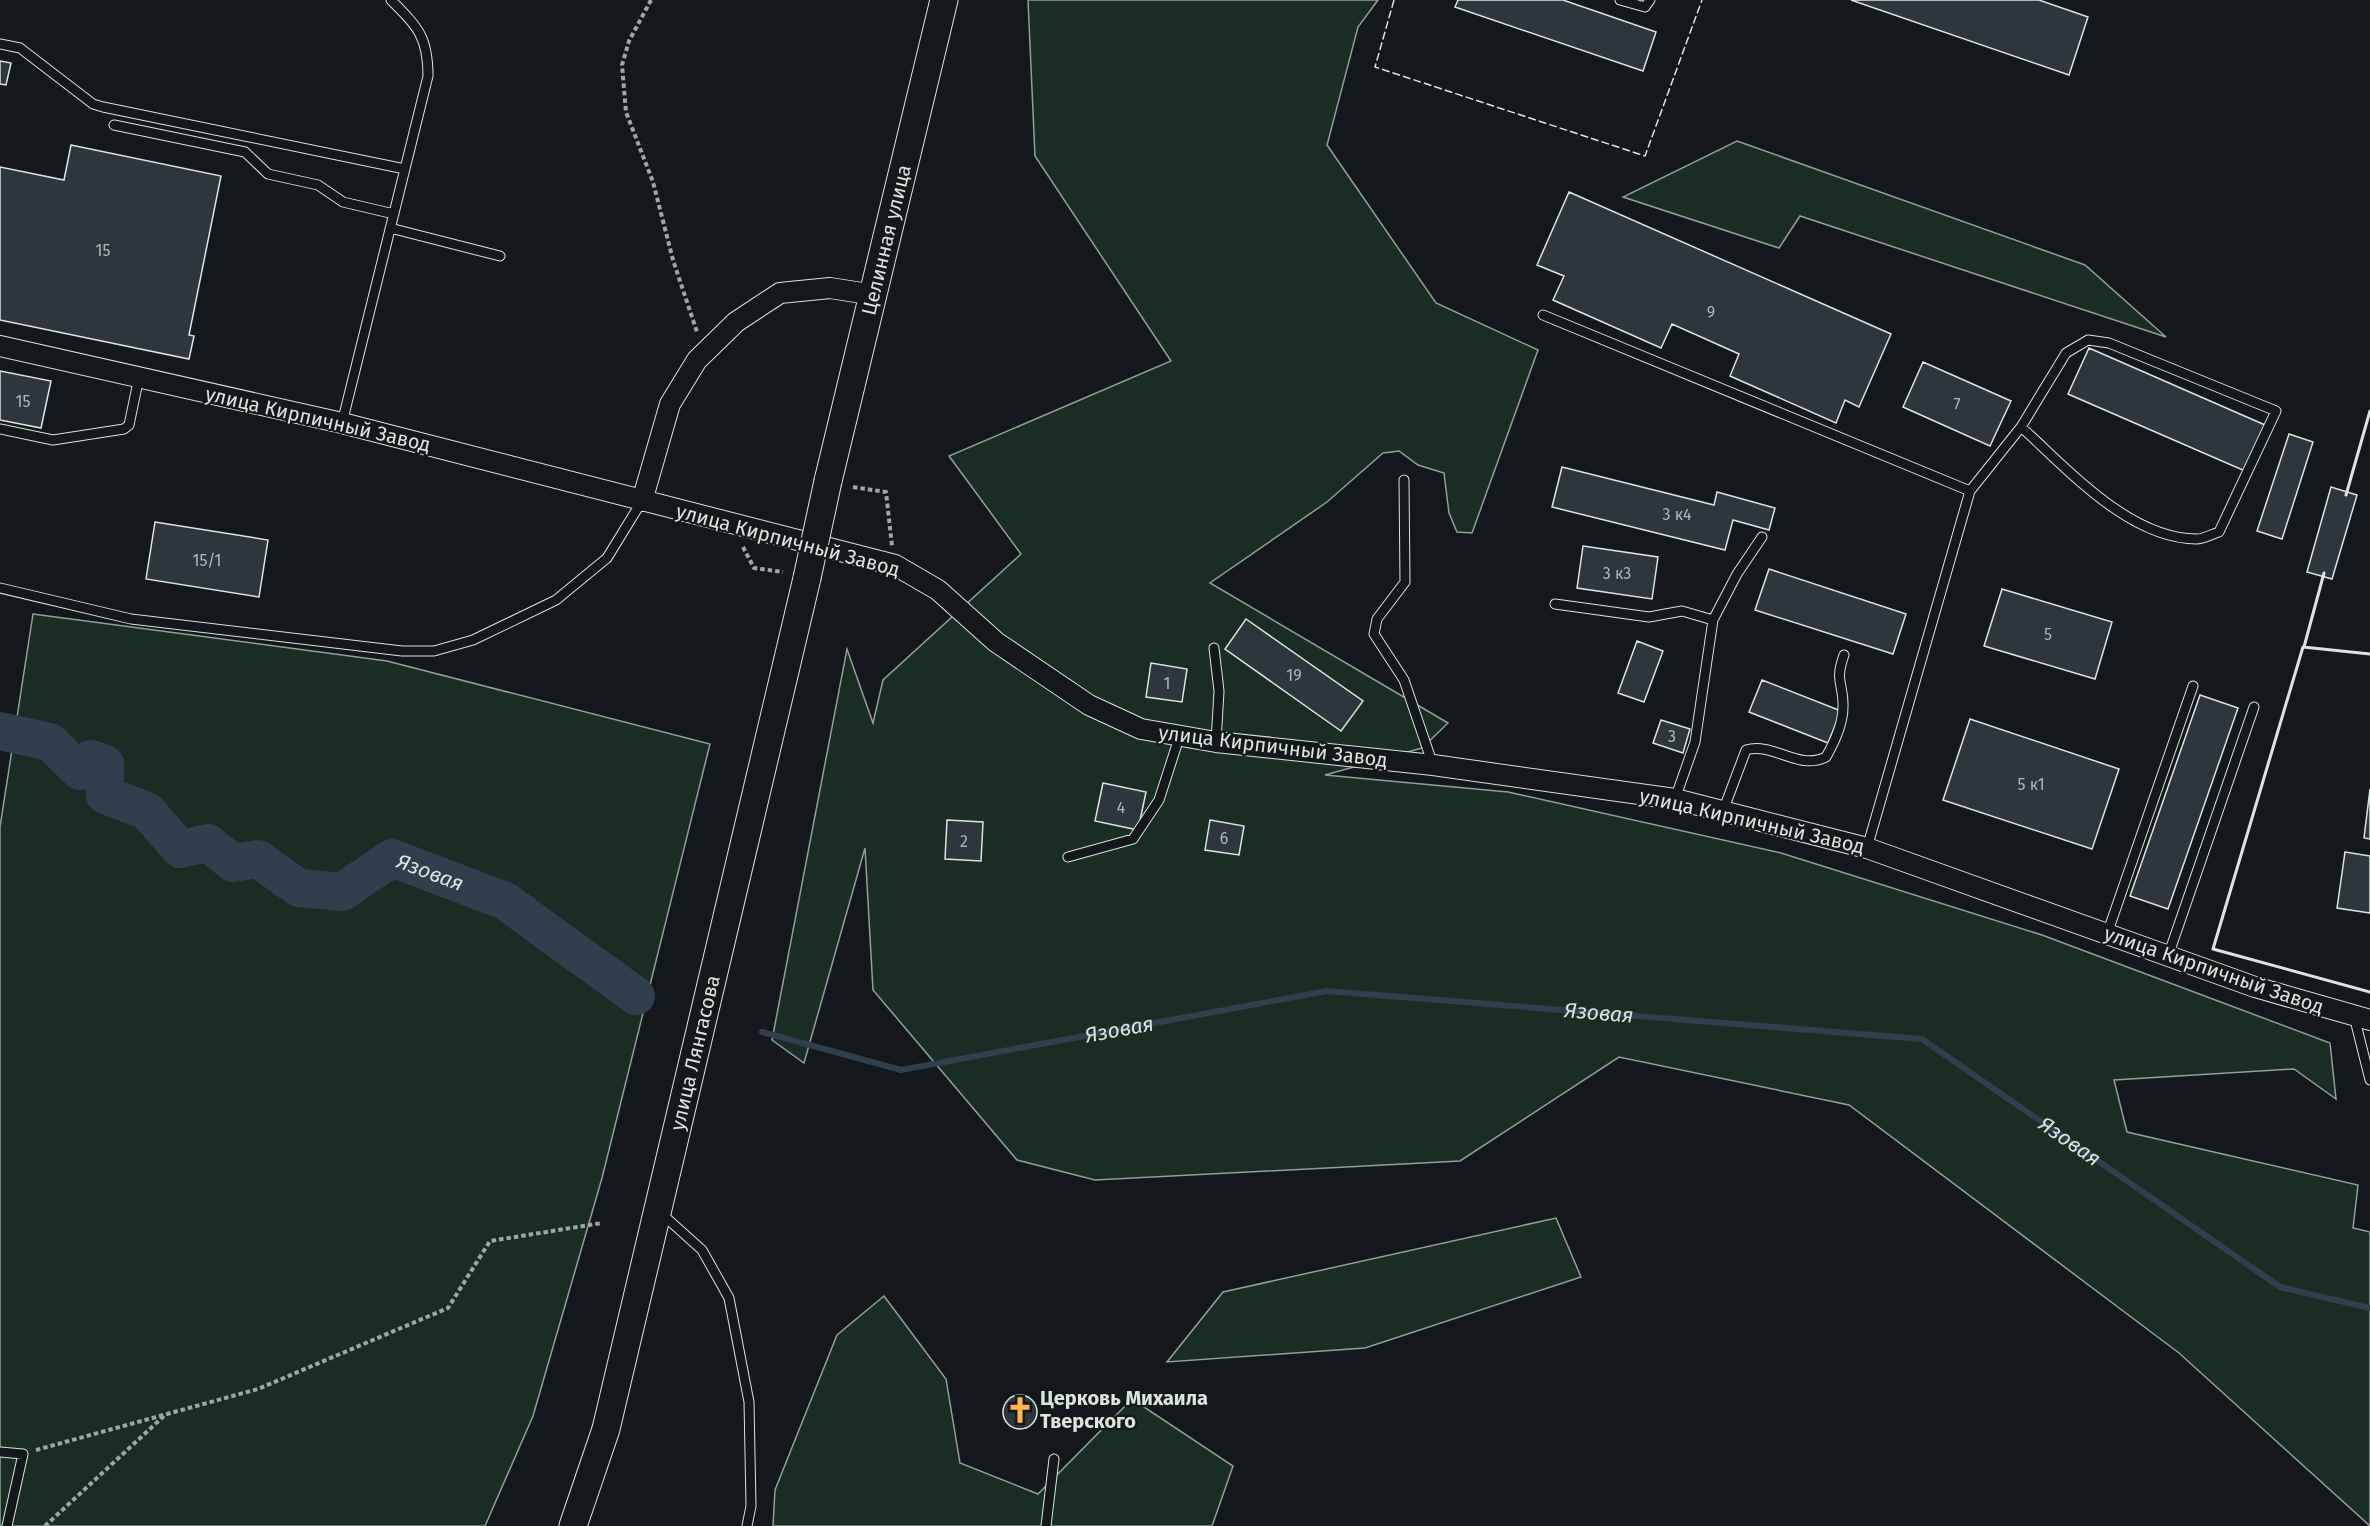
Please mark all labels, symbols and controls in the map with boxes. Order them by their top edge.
street label: Целинная улица [856,162,916,318]
house number: 15 [96,241,110,260]
house number: 9 [1707,303,1715,322]
street label: улица Кирпичный Завод [203,381,433,457]
house number: 15 [16,392,30,411]
house number: 7 [1953,395,1961,414]
street label: улица Кирпичный Завод [674,499,902,581]
house number: 3 к4 [1663,505,1692,524]
house number: 15/1 [193,551,221,570]
house number: 3 к3 [1603,564,1631,583]
house number: 5 [2044,625,2052,644]
house number: 19 [1286,666,1302,685]
house number: 1 [1164,674,1170,693]
street label: улица Кирпичный Завод [1157,720,1389,772]
house number: 3 [1668,727,1676,746]
house number: 5 к1 [2017,775,2045,794]
street label: улица Кирпичный Завод [1637,783,1867,859]
house number: 4 [1117,798,1126,817]
house number: 6 [1220,829,1228,848]
house number: 2 [960,832,968,851]
water label: Язовая [392,848,467,897]
street label: улица Кирпичный Завод [2101,921,2327,1019]
street label: улица Лянгасова [665,973,725,1133]
water label: Язовая [1562,997,1635,1029]
water label: Язовая [1082,1010,1156,1049]
water label: Язовая [2033,1110,2106,1172]
place label: Церковь Михаила Тверского [1040,1386,1208,1433]
church icon: Церковь Михаила Тверского [1005,1395,1035,1425]

